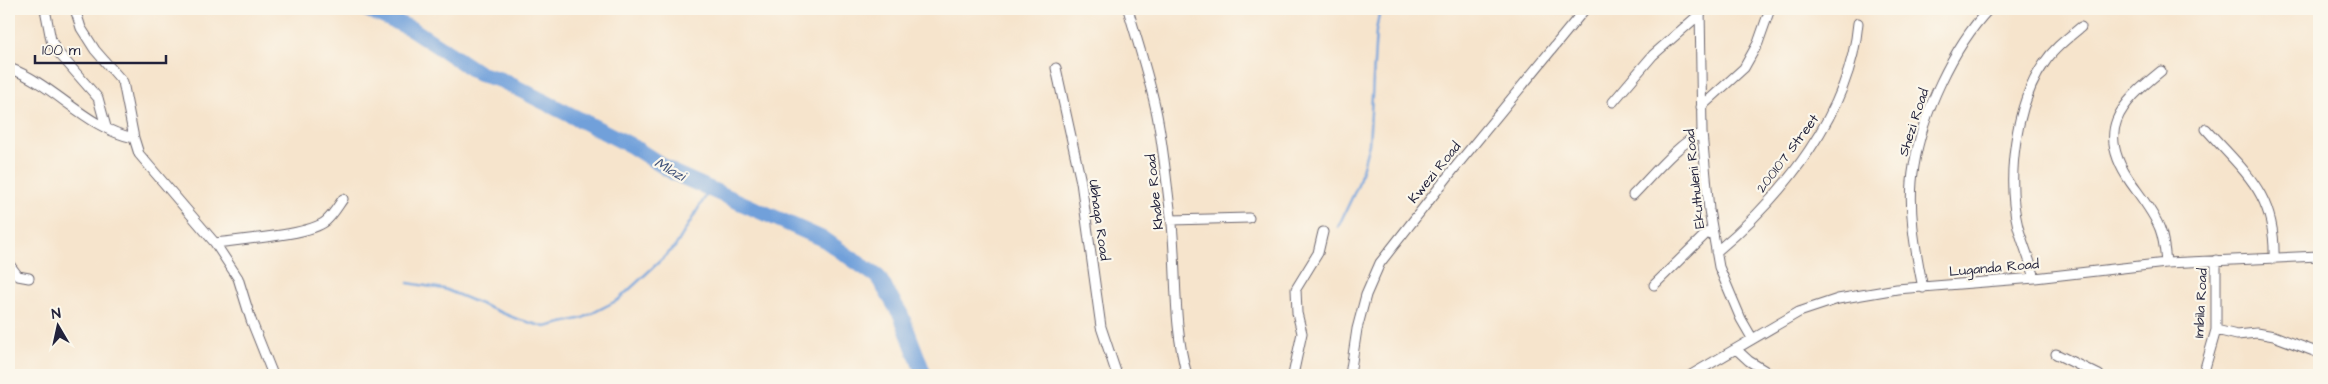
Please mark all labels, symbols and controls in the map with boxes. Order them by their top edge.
scale bar [35,32,166,64]
text: 100 m [42,40,81,61]
street label: Shezi Road [1894,86,1934,159]
street label: 200107 Street [1752,110,1824,197]
street label: Ekuthuleni Road [1680,128,1710,230]
street label: Kwezi Road [1404,138,1466,208]
water label: Mlazi [651,152,690,187]
street label: Khabe Road [1141,153,1169,231]
street label: Ubhaqa Road [1083,178,1115,262]
street label: Luganda Road [1948,254,2040,282]
street label: Imbila Road [2189,268,2213,339]
north arrow [32,302,82,352]
text: N [50,304,62,325]

